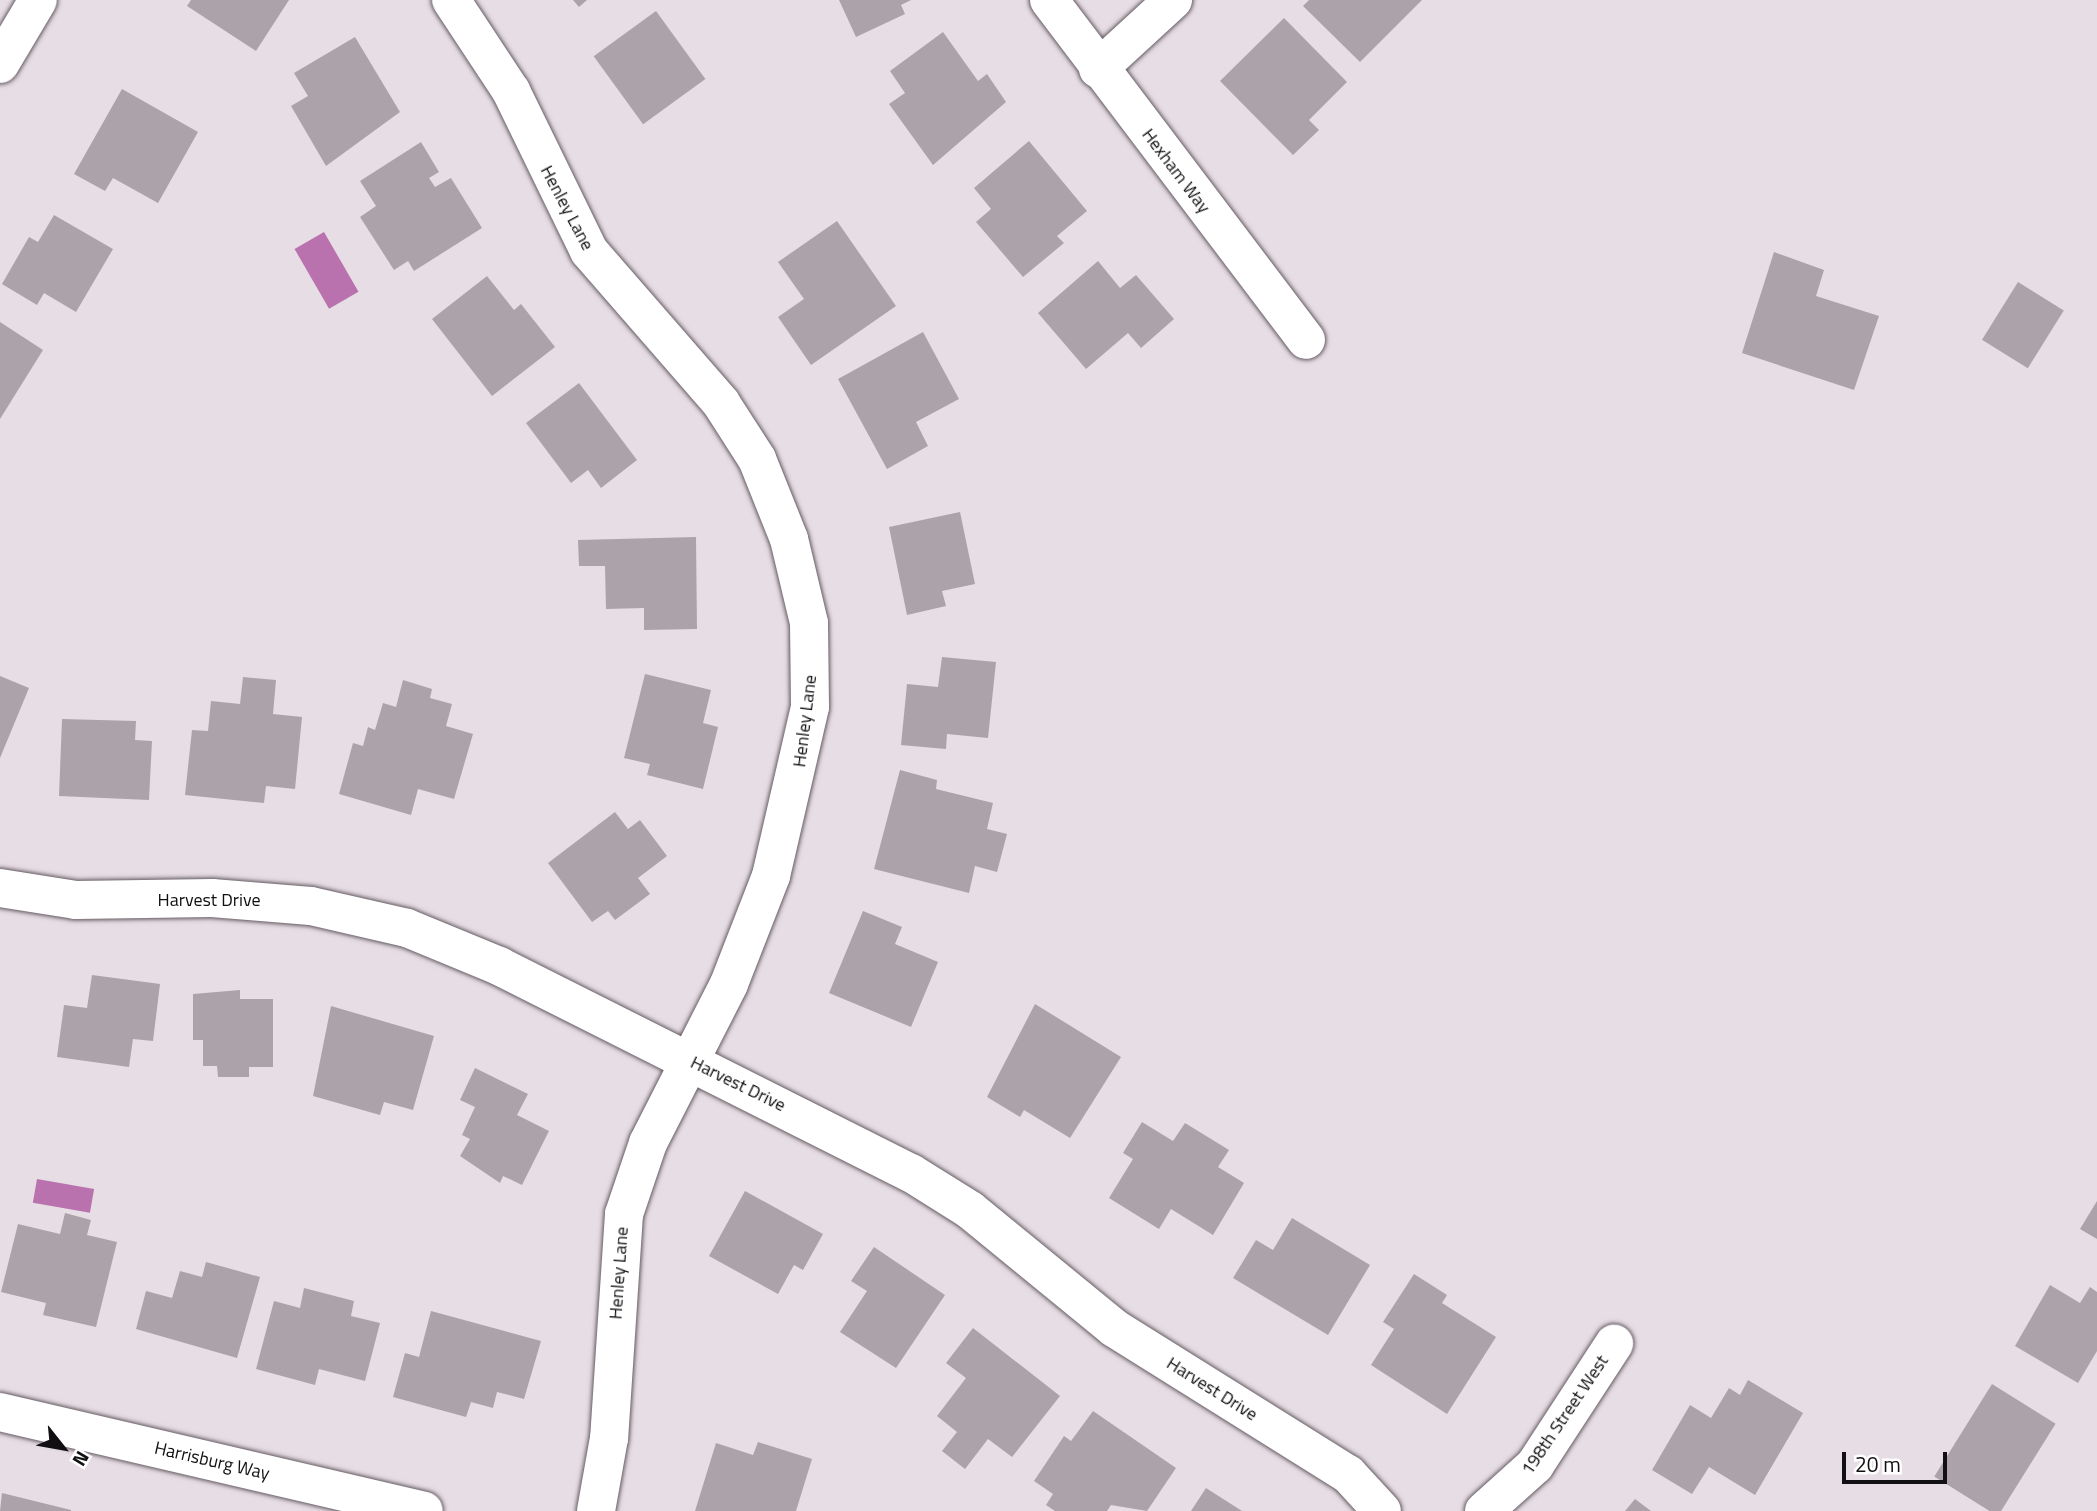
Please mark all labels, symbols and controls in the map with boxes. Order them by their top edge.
street label: Hexham Way [1137,124,1215,218]
street label: Henley Lane [536,162,598,254]
street label: Henley Lane [789,674,821,768]
street label: Harvest Drive [158,889,260,911]
street label: Harvest Drive [687,1052,789,1116]
street label: Henley Lane [605,1226,633,1320]
street label: 198th Street West [1517,1351,1613,1479]
street label: Harvest Drive [1163,1353,1261,1425]
north arrow [28,1413,98,1483]
street label: Harrisburg Way [152,1437,272,1485]
scale bar [1845,1438,1950,1482]
text: N [66,1446,97,1472]
text: 20 m [1855,1448,1901,1480]

